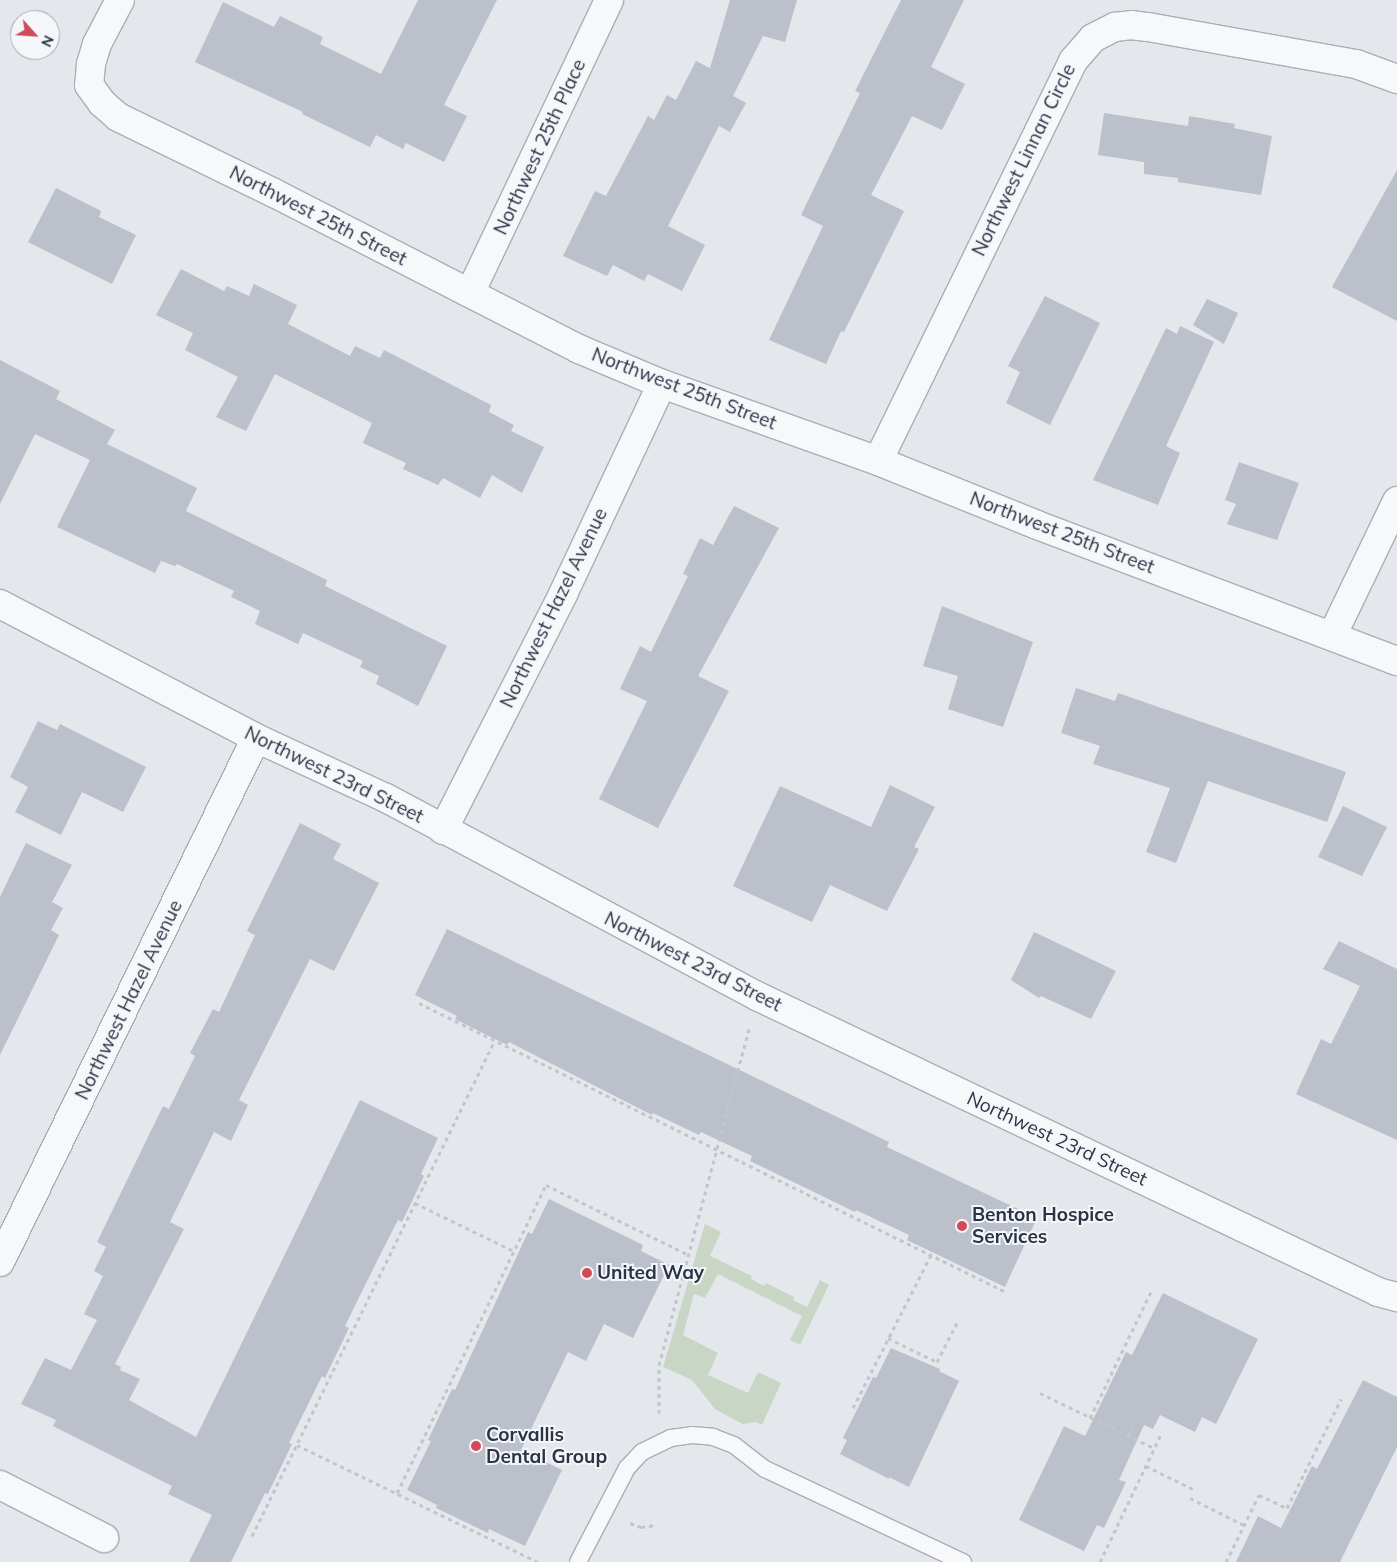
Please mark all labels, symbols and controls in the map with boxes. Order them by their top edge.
north arrow [10,10,60,60]
text: N [37,32,58,50]
street label: Northwest 25th Place [489,56,591,238]
street label: Northwest Linnan Circle [968,60,1080,260]
street label: Northwest 25th Street [226,161,410,271]
street label: Northwest 25th Street [588,343,780,435]
street label: Northwest 25th Street [966,487,1158,579]
street label: Northwest Hazel Avenue [496,504,612,712]
street label: Northwest 23rd Street [241,722,427,828]
street label: Northwest Hazel Avenue [71,896,187,1104]
street label: Northwest 23rd Street [600,907,786,1017]
street label: Northwest 23rd Street [963,1087,1151,1191]
place label: Benton Hospice Services [972,1204,1114,1248]
marker: Benton Hospice Services [956,1220,968,1232]
place label: United Way [597,1262,704,1284]
marker: United Way [581,1267,593,1279]
place label: Corvallis Dental Group [486,1424,607,1468]
marker: Corvallis Dental Group [470,1440,482,1452]

